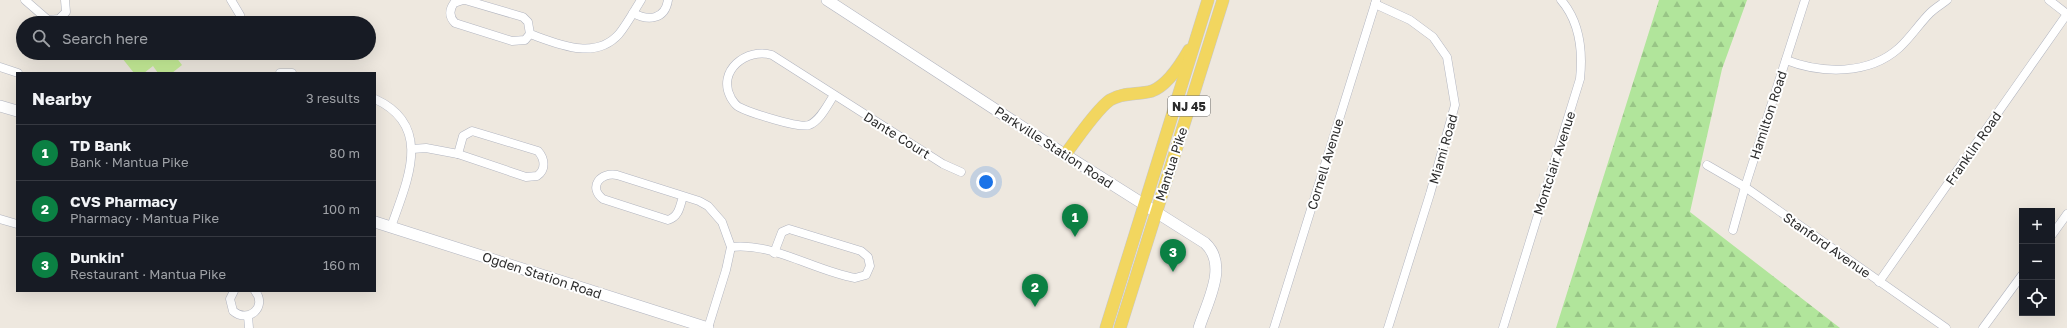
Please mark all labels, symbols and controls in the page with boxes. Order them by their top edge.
search box [16,16,376,60]
icon: search [30,27,52,49]
text: Search here [62,29,148,47]
street label: Hamilton Road [1746,69,1790,161]
text: Nearby [32,88,92,109]
text: 3 results [306,90,360,106]
road number: NJ 45 [1168,96,1210,116]
street label: Parkville Station Road [992,103,1116,191]
street label: Dante Court [861,108,933,162]
street label: Franklin Road [1942,108,2004,188]
street label: Montclair Avenue [1530,109,1578,217]
street label: Miami Road [1425,112,1461,186]
street label: Cornell Avenue [1304,116,1346,212]
street label: Mantua Pike [1152,125,1190,203]
text: TD Bank [70,136,131,154]
text: 1 [42,145,48,161]
text: 80 m [329,145,360,161]
text: Bank · Mantua Pike [70,154,188,170]
your location [976,172,996,192]
text: CVS Pharmacy [70,192,177,210]
text: 2 [41,201,49,217]
text: 100 m [323,201,360,217]
pin: 1 [1062,204,1088,237]
map controls [2019,208,2055,316]
button: + [2019,208,2055,244]
street label: Stanford Avenue [1780,209,1874,281]
text: Pharmacy · Mantua Pike [70,210,219,226]
pin: 3 [1160,239,1186,272]
button: − [2019,244,2055,280]
text: Dunkin' [70,248,124,266]
street label: Ogden Station Road [480,248,604,302]
text: 3 [41,257,49,273]
text: 160 m [323,257,360,273]
text: Restaurant · Mantua Pike [70,266,226,282]
pin: 2 [1022,274,1048,307]
button: locate [2019,280,2055,316]

